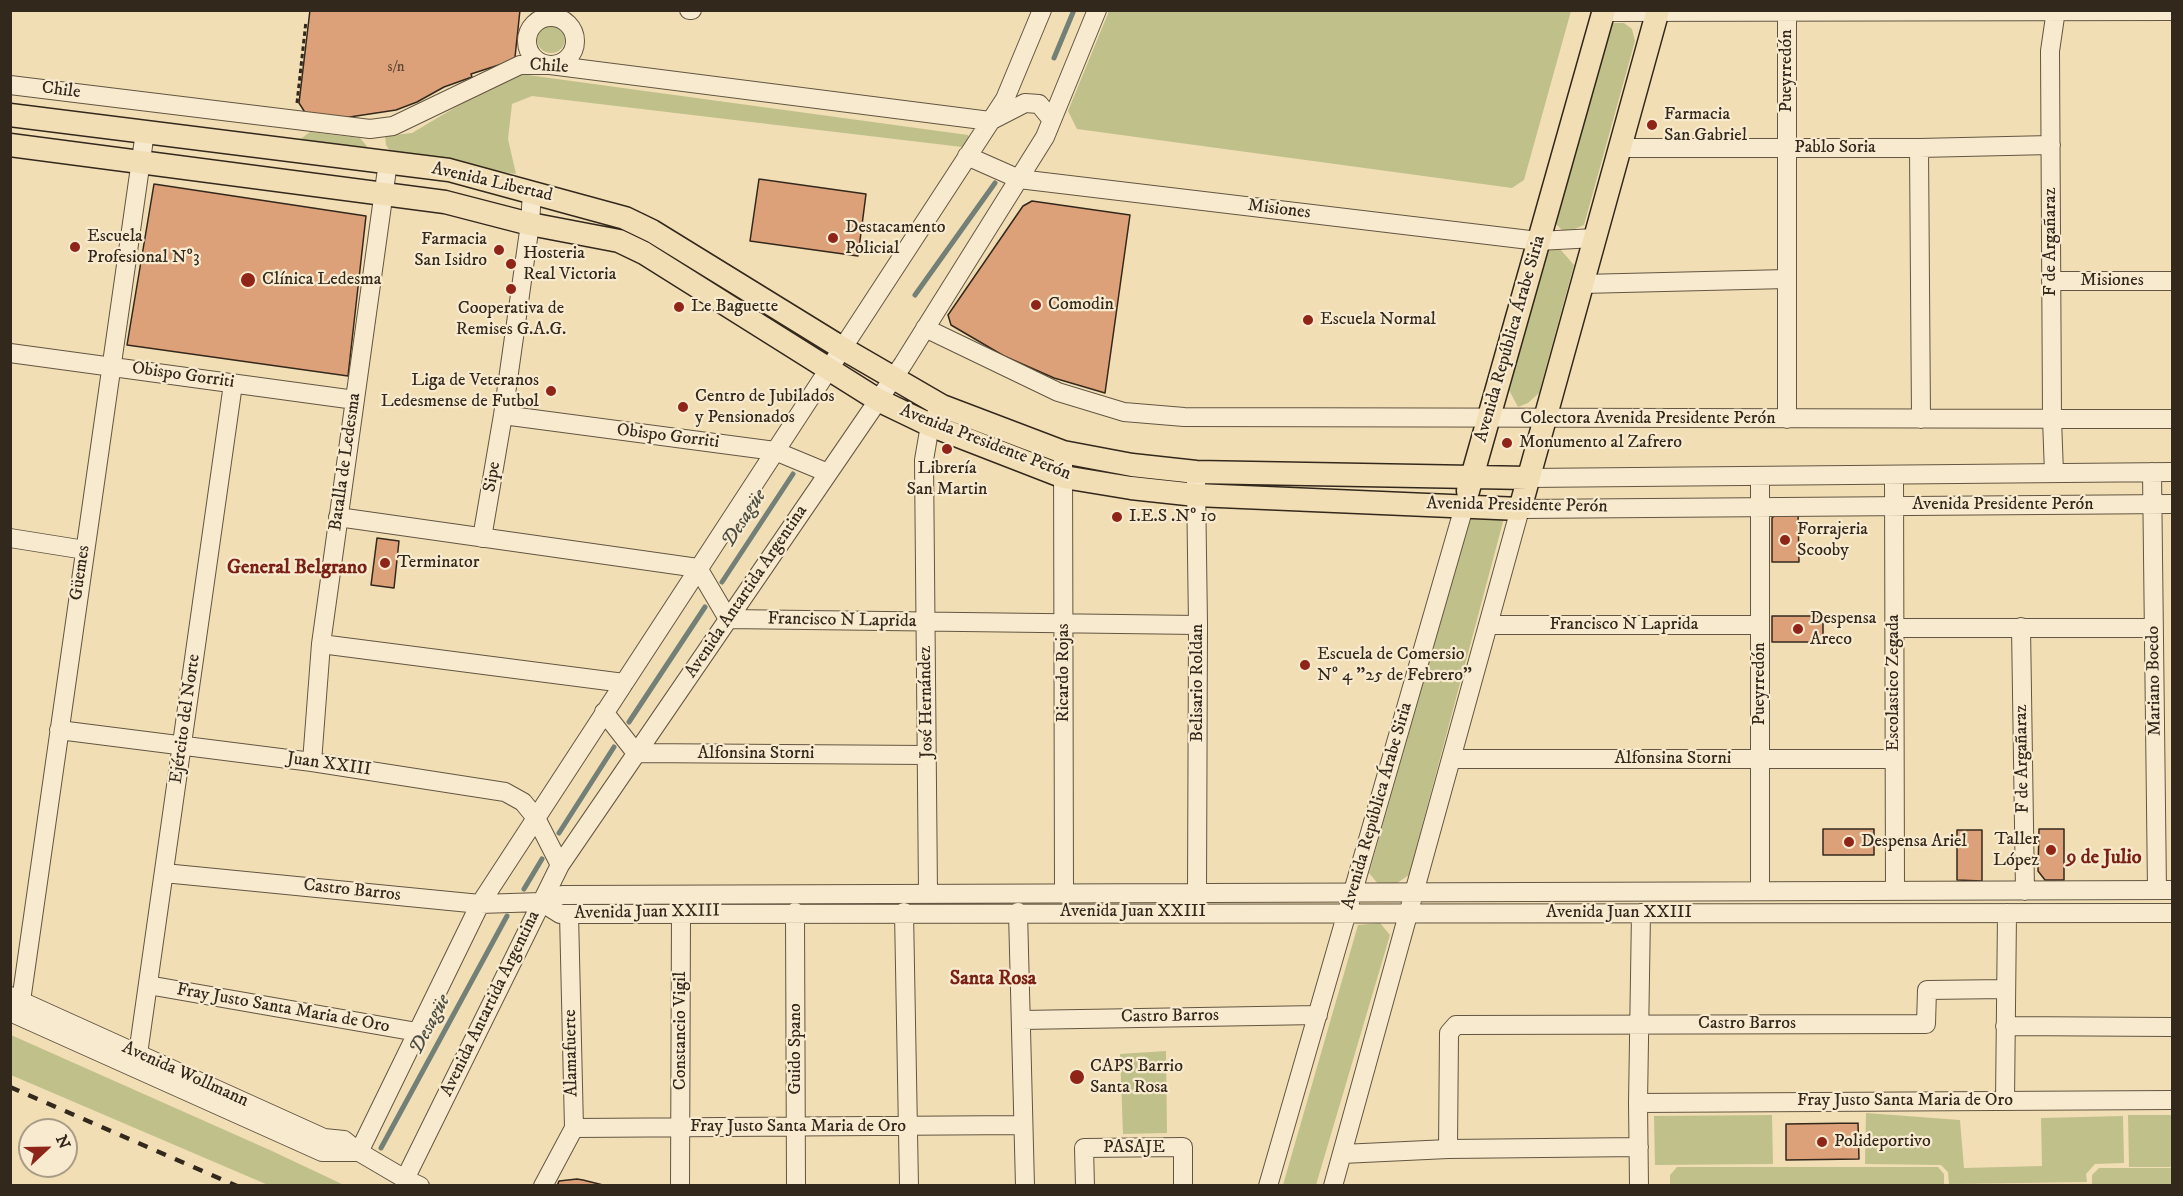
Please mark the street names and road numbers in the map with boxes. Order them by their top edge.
street label: Pueyrredón [1776,29,1798,113]
street label: Chile [529,55,569,79]
street label: Chile [40,78,82,104]
street label: Pablo Soria [1794,137,1876,159]
street label: Avenida Libertad [429,159,555,207]
street label: F de Argañaraz [2040,188,2062,296]
street label: Misiones [1246,195,1312,225]
street label: Avenida República Árabe Siria [1471,233,1551,445]
street label: Misiones [2080,270,2144,292]
street label: Obispo Gorriti [130,358,236,394]
street label: Batalla de Ledesma [326,392,366,532]
street label: Avenida Presidente Perón [896,400,1074,486]
street label: Colectora Avenida Presidente Perón [1520,408,1776,430]
street label: Obispo Gorriti [616,420,720,454]
street label: Sipe [480,460,506,494]
street label: Avenida Presidente Perón [1426,494,1608,518]
street label: Avenida Presidente Perón [1912,494,2094,516]
street label: Avenida Antartida Argentina [681,501,813,683]
street label: Güemes [66,544,96,602]
street label: Francisco N Laprida [767,609,917,633]
street label: Francisco N Laprida [1550,614,1698,636]
street label: Escolastico Zegada [1883,614,1905,752]
street label: Ricardo Rojas [1053,624,1075,722]
street label: Belisario Roldan [1187,624,1209,742]
street label: Mariano Boedo [2143,626,2167,736]
street label: Pueyrredón [1749,642,1771,726]
street label: José Hernández [915,646,939,758]
street label: Ejército del Norte [166,653,206,785]
street label: Avenida República Árabe Siria [1338,700,1418,912]
street label: F de Argañaraz [2011,704,2035,814]
street label: Alfonsina Storni [698,743,814,765]
street label: Juan XXIII [286,748,372,782]
street label: Alfonsina Storni [1615,748,1731,770]
street label: Castro Barros [302,875,402,907]
street label: Avenida Juan XXIII [574,901,720,925]
street label: Avenida Juan XXIII [1060,901,1206,923]
street label: Avenida Juan XXIII [1546,902,1692,924]
street label: Avenida Antartida Argentina [437,908,545,1100]
street label: Constancio Vigil [670,972,692,1090]
street label: Fray Justo Santa Maria de Oro [175,980,391,1038]
street label: Guido Spano [785,1003,807,1095]
street label: Castro Barros [1121,1005,1219,1029]
street label: Alamafuerte [560,1009,584,1097]
street label: Castro Barros [1698,1013,1796,1035]
street label: Avenida Wollmann [118,1037,252,1113]
street label: Fray Justo Santa Maria de Oro [1797,1090,2013,1112]
street label: Fray Justo Santa Maria de Oro [690,1116,906,1138]
street label: PASAJE [1103,1137,1165,1159]

